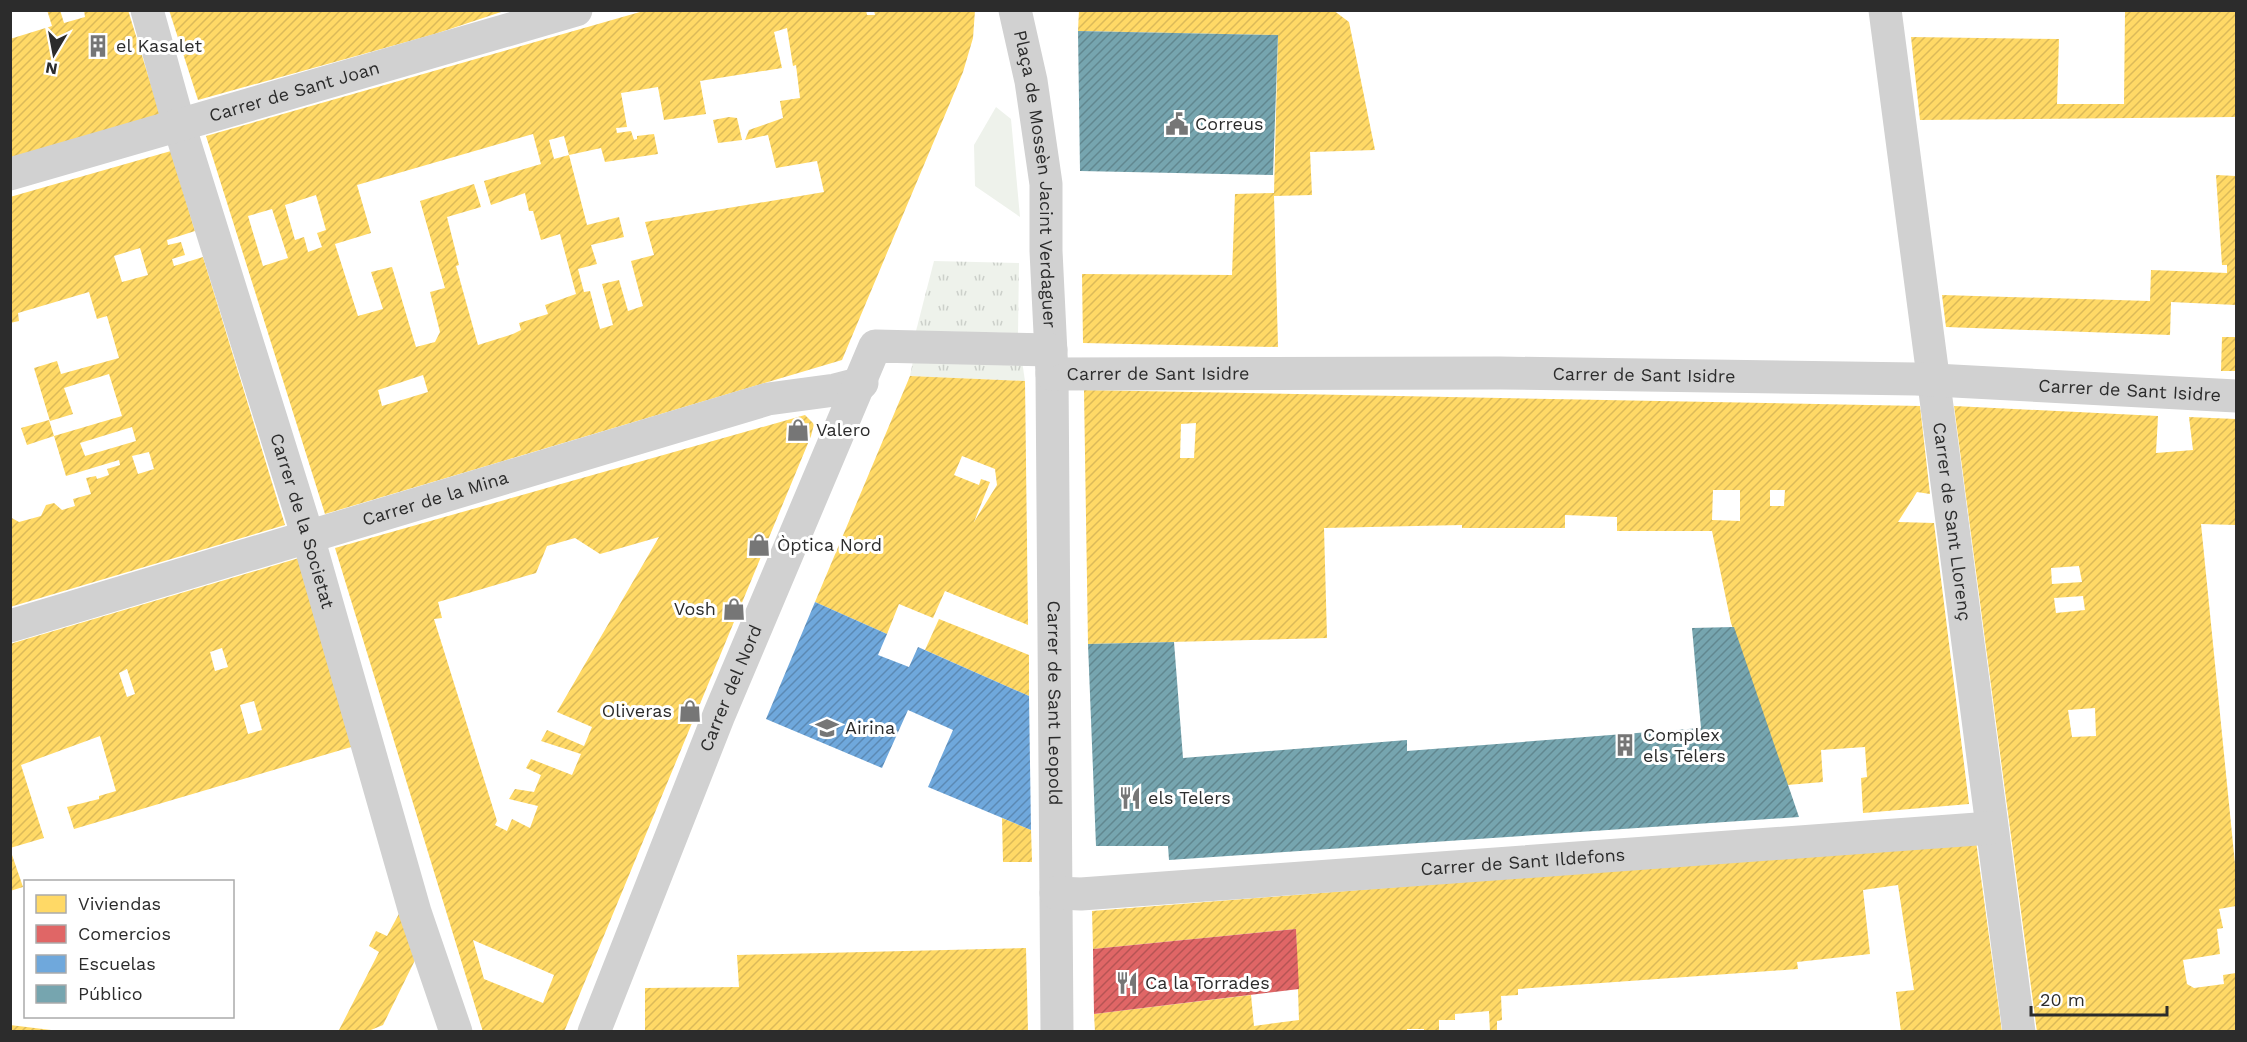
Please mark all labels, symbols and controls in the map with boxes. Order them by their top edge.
north arrow [24,24,84,84]
street label: Plaça de Mossèn Jacint Verdaguer [1010,28,1061,329]
building icon: el Kasalet [85,33,111,59]
place label: el Kasalet [116,35,202,56]
street label: Carrer de Sant Joan [207,57,382,126]
text: N [44,58,59,79]
public building icon: Correus [1164,111,1190,137]
place label: Correus [1195,113,1264,134]
street label: Carrer de Sant Isidre [1067,363,1249,384]
street label: Carrer de Sant Isidre [1552,363,1736,386]
street label: Carrer de Sant Isidre [2038,375,2221,405]
shop icon: Valero [785,417,811,443]
place label: Valero [816,419,871,440]
street label: Carrer de Sant Llorenç [1929,421,1976,622]
street label: Carrer de la Societat [266,431,339,611]
street label: Carrer de la Mina [360,466,511,530]
shop icon: Òptica Nord [746,532,772,558]
place label: Òptica Nord [777,534,882,555]
shop icon: Vosh [721,596,747,622]
place label: Vosh [674,598,716,619]
street label: Carrer de Sant Leopold [1044,600,1066,806]
street label: Carrer del Nord [695,621,766,754]
shop icon: Oliveras [677,698,703,724]
place label: Oliveras [602,700,672,721]
school or university icon: Airina [814,715,840,741]
place label: Airina [845,717,895,738]
place label: Complex els Telers [1643,724,1726,766]
building icon: Complex els Telers [1612,732,1638,758]
restaurant icon: els Telers [1117,785,1143,811]
place label: els Telers [1148,787,1231,808]
street label: Carrer de Sant Ildefons [1420,844,1626,879]
legend [24,880,234,1018]
text: Viviendas [78,893,161,914]
text: Comercios [78,923,171,944]
text: Escuelas [78,953,156,974]
restaurant icon: Ca la Torrades [1114,970,1140,996]
place label: Ca la Torrades [1145,972,1270,993]
scale bar [2031,979,2168,1017]
text: Público [78,983,143,1004]
text: 20 m [2040,989,2085,1010]

